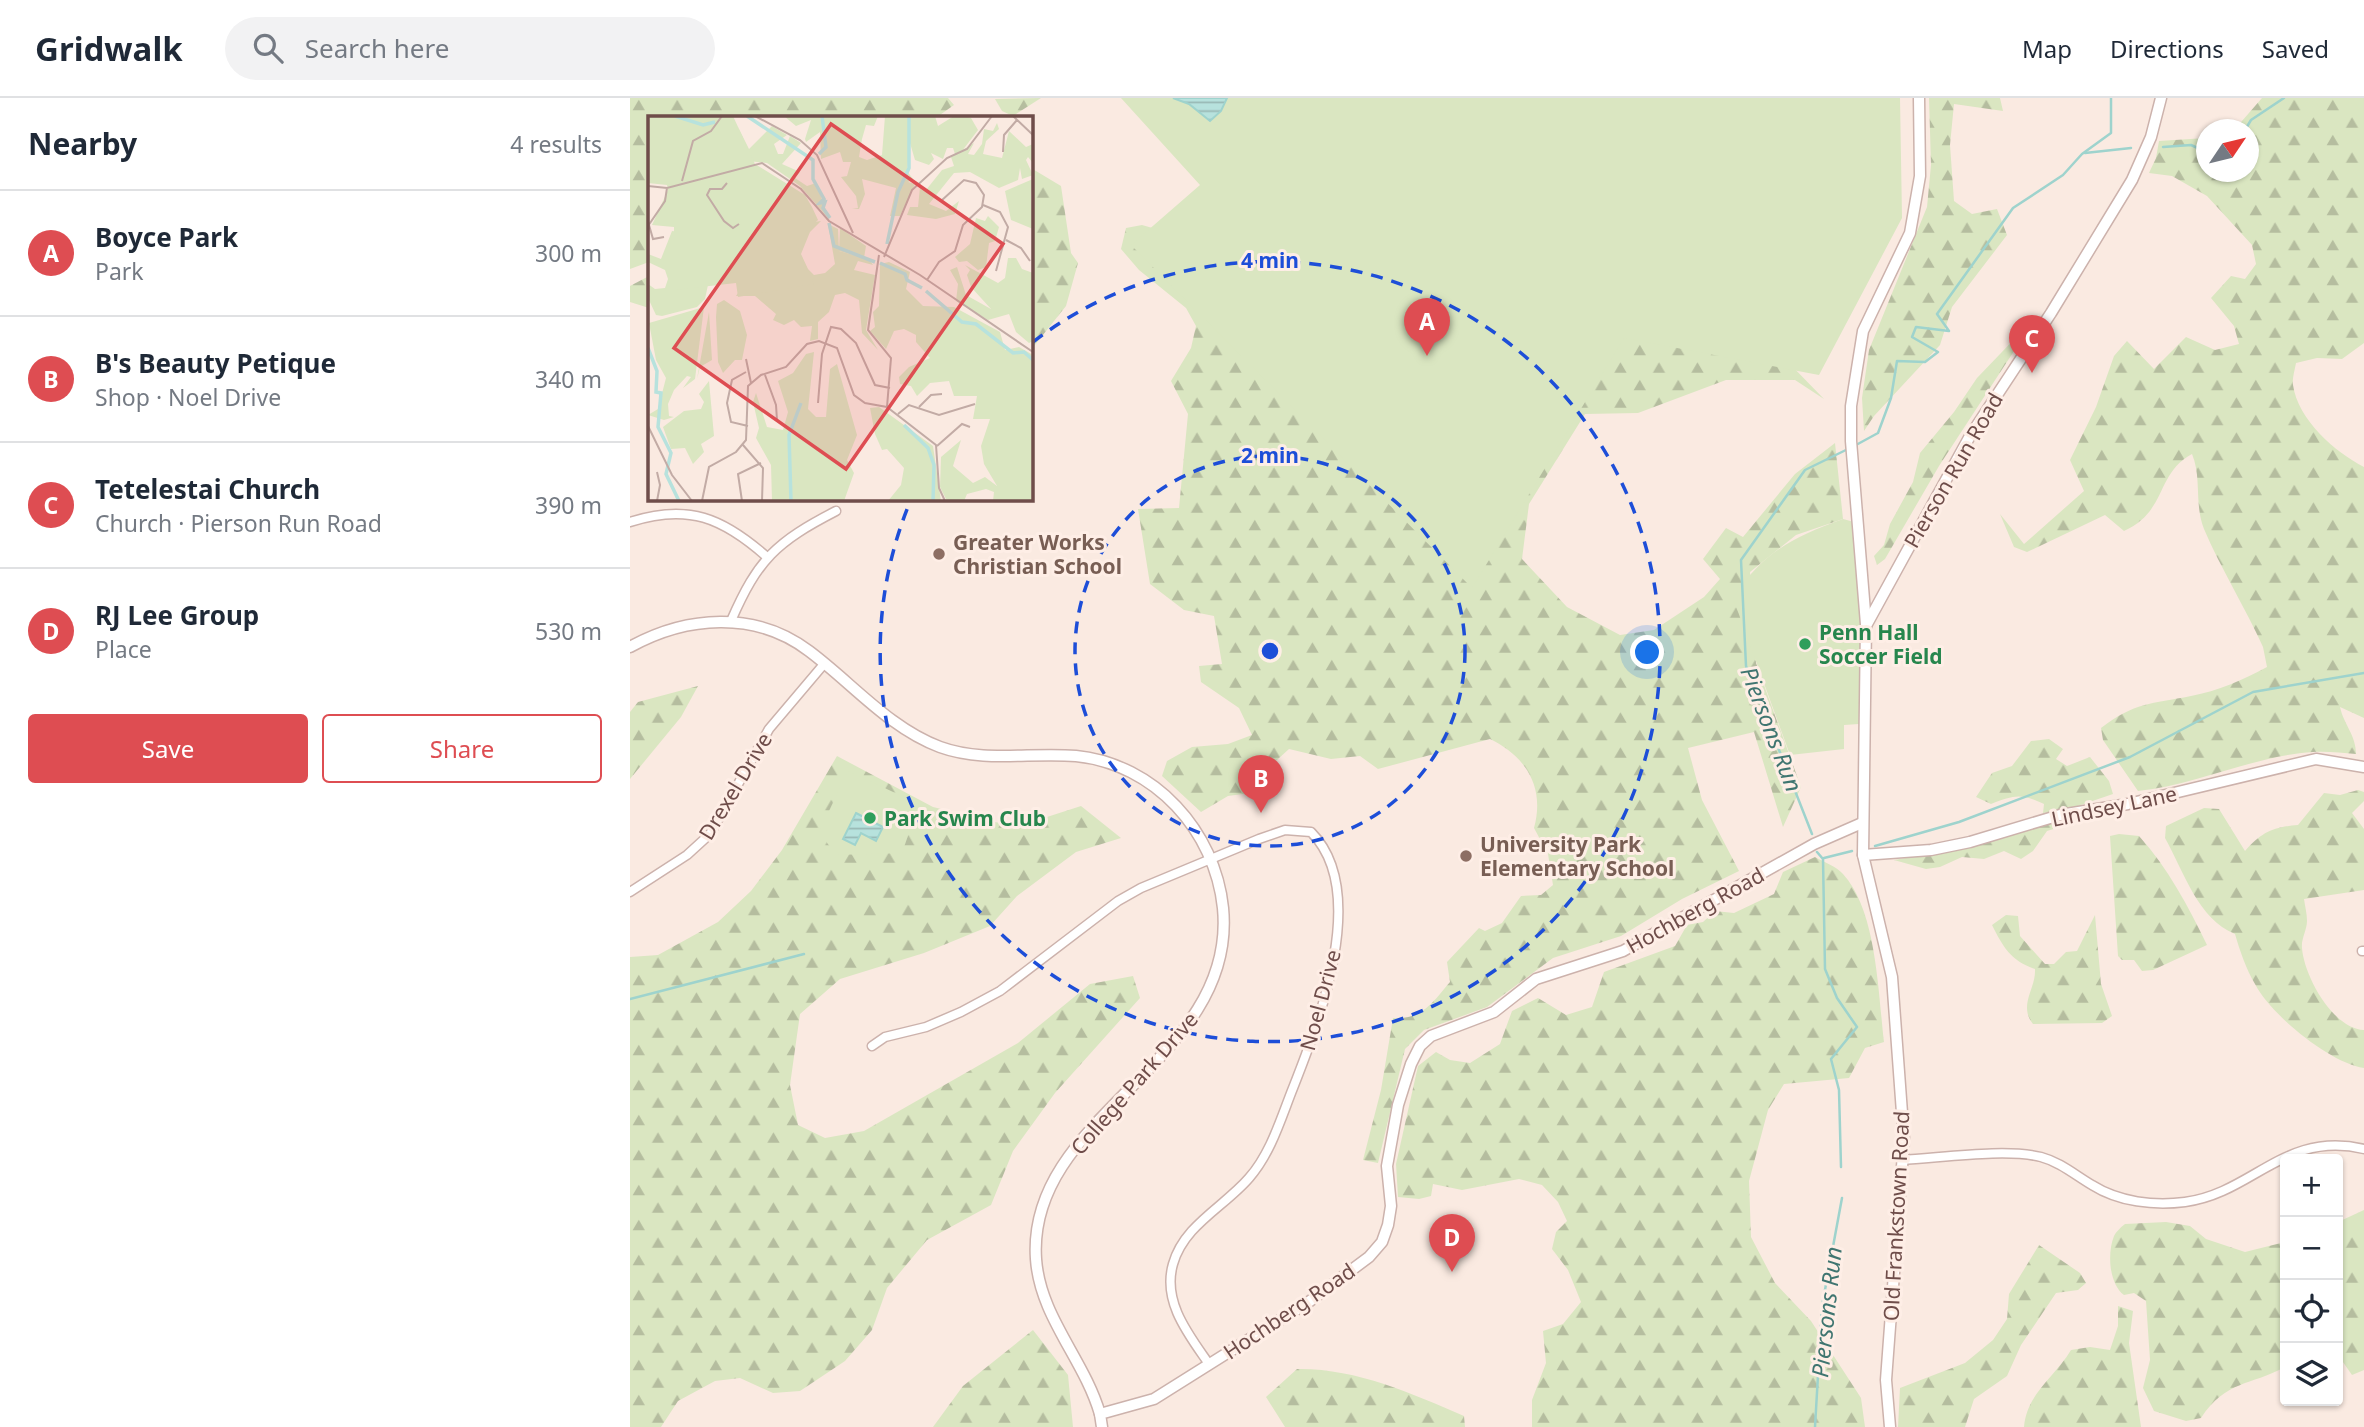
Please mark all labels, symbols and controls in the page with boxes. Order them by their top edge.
search box [225,17,715,80]
text: Gridwalk [35,26,183,71]
icon: search [249,29,287,67]
text: Search here [305,30,449,66]
text: Map [2022,32,2072,65]
text: Directions [2110,32,2224,65]
text: Saved [2262,32,2329,65]
inset map [648,116,1032,500]
north arrow [2196,119,2259,182]
text: Nearby [28,123,137,164]
text: 4 results [510,128,602,160]
text: Boyce Park [95,219,238,255]
text: A [43,237,59,269]
text: 300 m [535,237,602,269]
text: 4 min [1241,246,1299,274]
text: Park [95,255,144,287]
pin: A [1404,298,1450,356]
pin: C [2009,315,2055,373]
text: B's Beauty Petique [95,345,336,381]
text: B [43,363,59,395]
text: 340 m [535,363,602,395]
text: Shop · Noel Drive [95,381,281,413]
street label: Pierson Run Road [1897,387,2009,553]
text: 2 min [1241,441,1299,469]
text: Tetelestai Church [95,471,320,507]
text: C [44,489,58,521]
text: 390 m [535,489,602,521]
text: Church · Pierson Run Road [95,507,382,539]
place label: Greater Works Christian School [953,528,1122,580]
marker: Greater Works Christian School [931,546,947,562]
text: RJ Lee Group [95,597,259,633]
text: D [43,615,59,647]
text: 530 m [535,615,602,647]
place label: Penn Hall Soccer Field [1819,618,1943,670]
text: Place [95,633,152,665]
your location [1630,635,1664,669]
marker: Penn Hall Soccer Field [1797,636,1813,652]
centre of rings [1258,639,1282,663]
water label: Piersons Run [1733,662,1811,796]
button: Save [28,714,308,783]
button: Share [322,714,602,783]
street label: Drexel Drive [692,727,778,845]
pin: B [1238,755,1284,813]
street label: Lindsey Lane [2049,779,2179,833]
place label: Park Swim Club [884,804,1046,832]
marker: Park Swim Club [862,810,878,826]
place label: University Park Elementary School [1480,830,1674,882]
marker: University Park Elementary School [1458,848,1474,864]
street label: Hochberg Road [1621,861,1769,959]
street label: Noel Drive [1293,946,1347,1054]
street label: College Park Drive [1064,1006,1204,1160]
street label: Old Frankstown Road [1877,1110,1915,1322]
map controls [2280,1154,2343,1406]
button: + [2280,1154,2343,1217]
pin: D [1429,1214,1475,1272]
button: − [2280,1217,2343,1280]
water label: Piersons Run [1803,1245,1849,1379]
street label: Hochberg Road [1218,1257,1360,1365]
button: locate [2280,1280,2343,1343]
button: layers [2280,1343,2343,1406]

